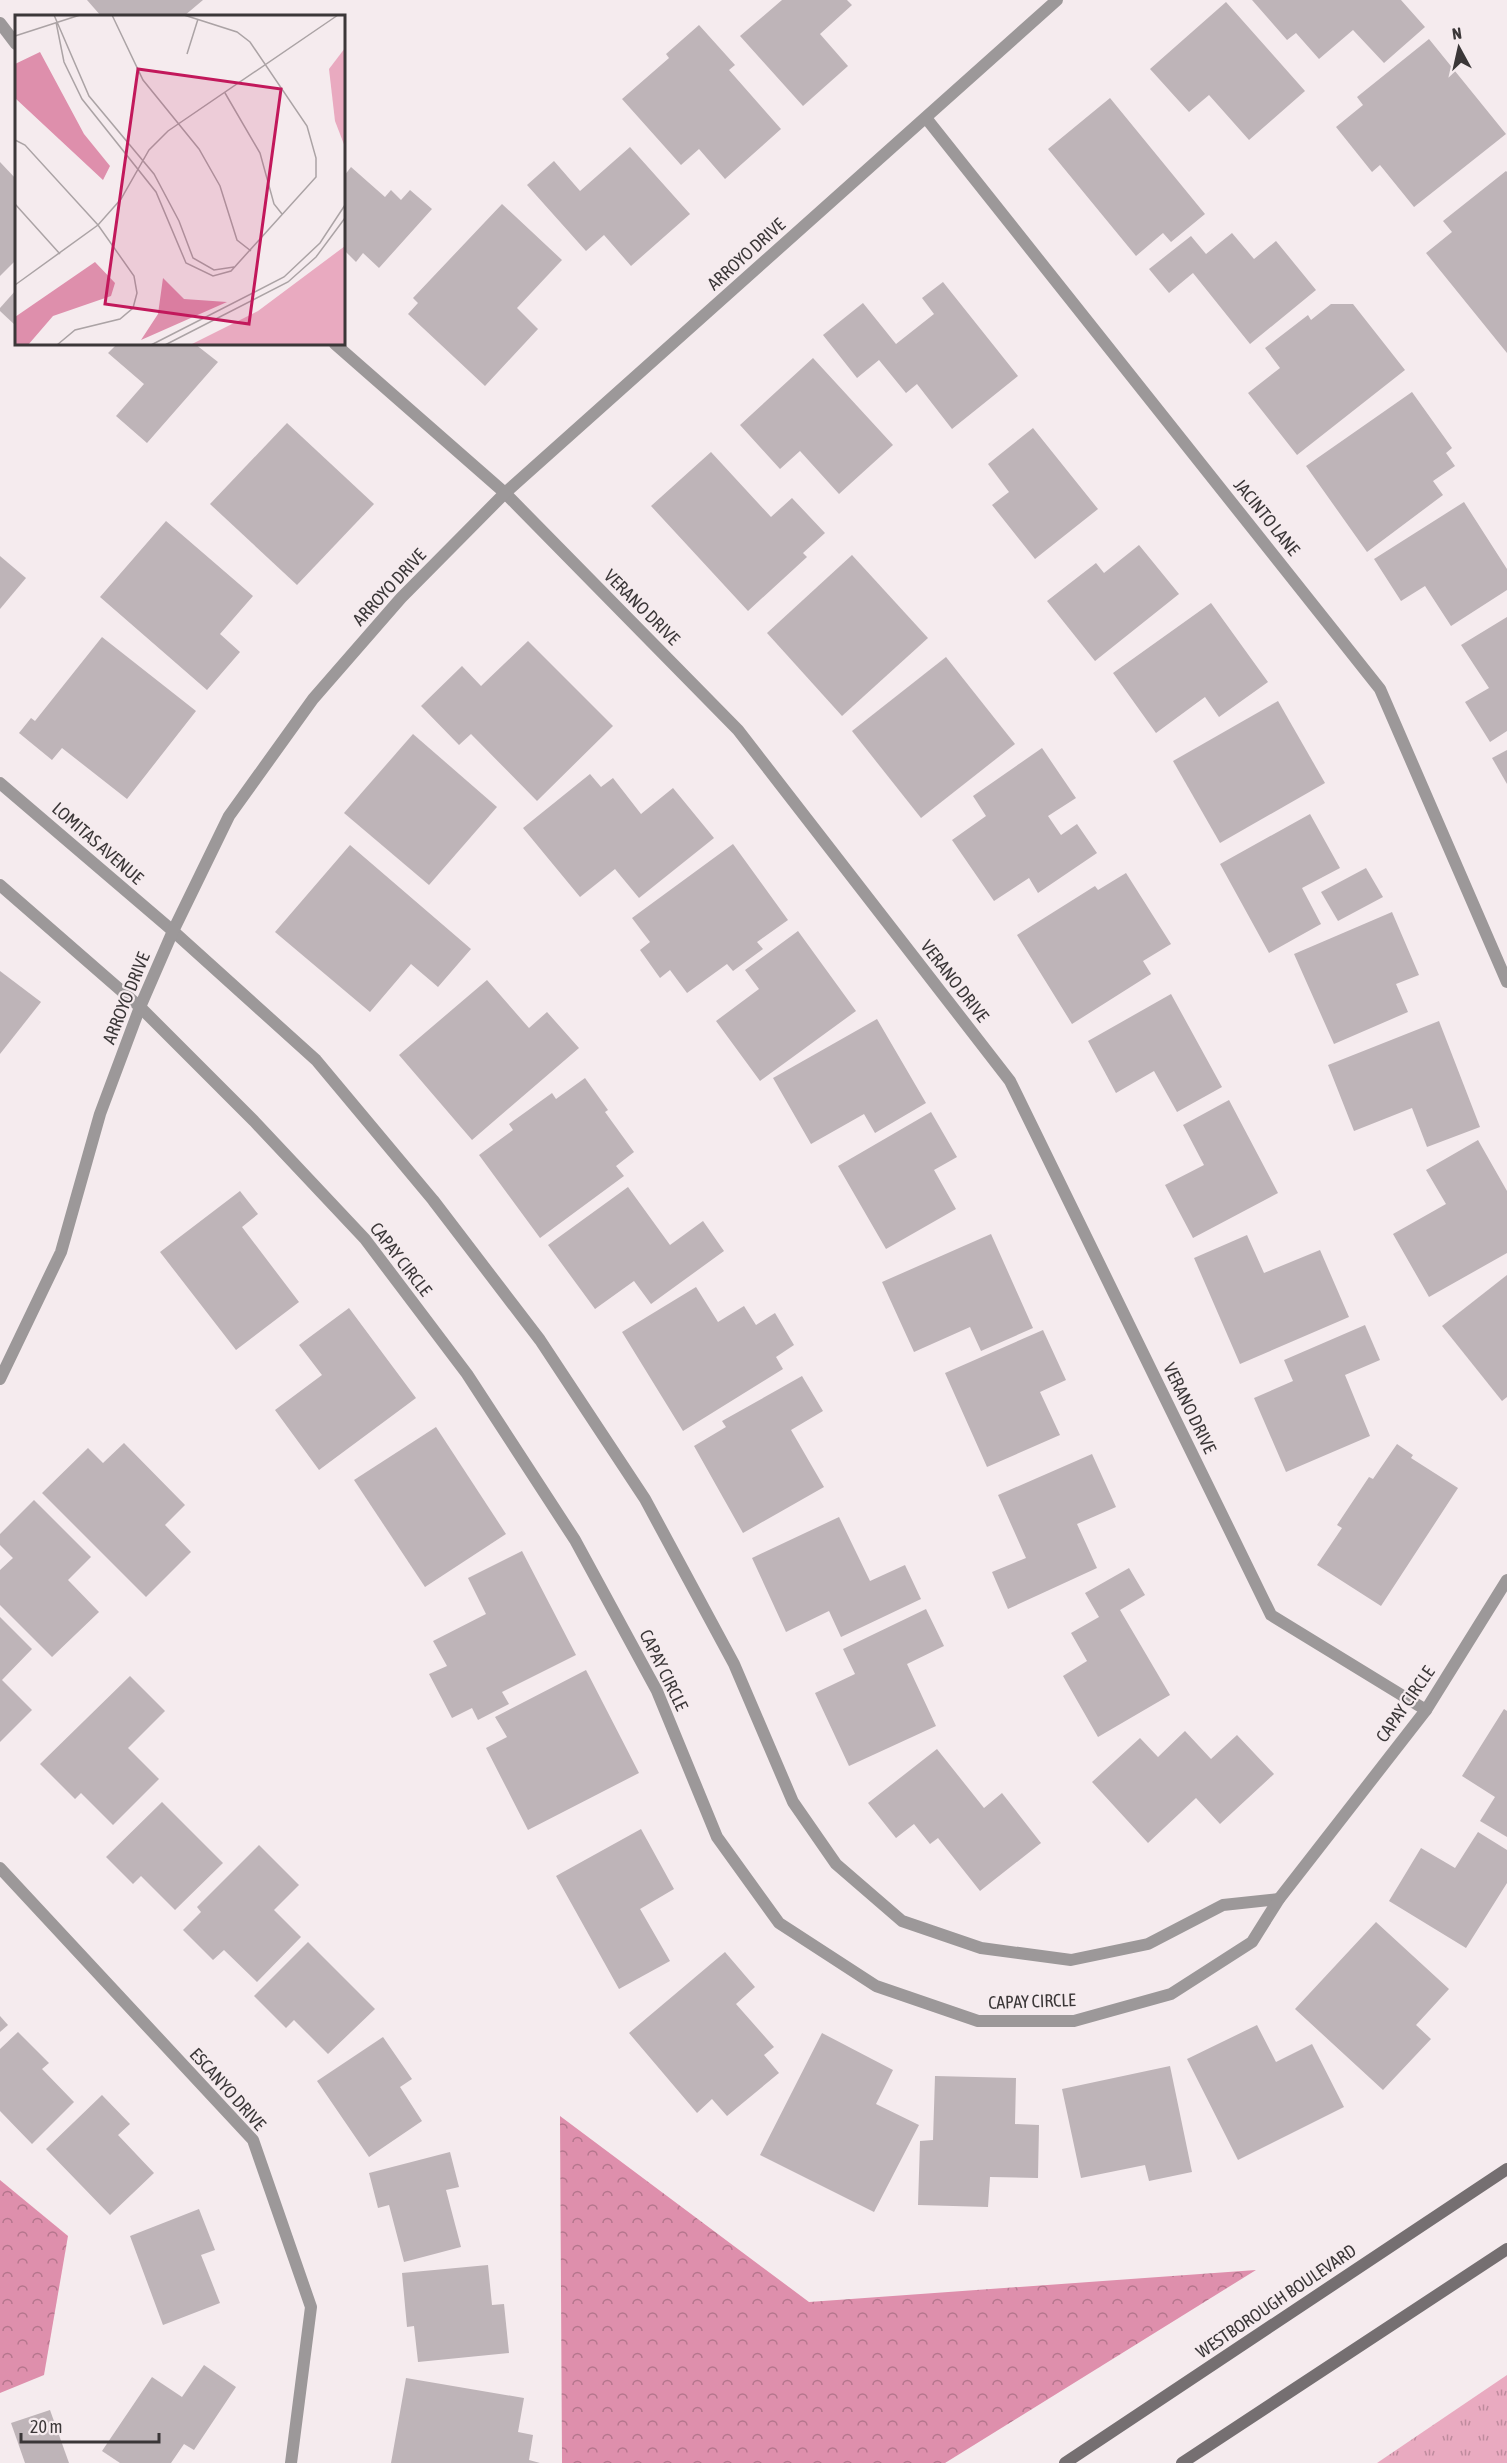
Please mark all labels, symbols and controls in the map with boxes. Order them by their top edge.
inset map [15,15,345,345]
north arrow [1429,18,1489,78]
text: N [1451,24,1463,43]
street label: ARROYO DRIVE [703,213,789,294]
street label: JACINTO LANE [1230,474,1304,560]
street label: ARROYO DRIVE [348,544,430,630]
street label: VERANO DRIVE [600,565,684,649]
street label: LOMITAS AVENUE [48,798,148,888]
street label: VERANO DRIVE [917,936,994,1026]
street label: ARROYO DRIVE [98,949,154,1047]
street label: CAPAY CIRCLE [366,1218,436,1300]
street label: VERANO DRIVE [1159,1359,1221,1457]
street label: CAPAY CIRCLE [635,1626,693,1714]
street label: CAPAY CIRCLE [1371,1662,1439,1746]
street label: CAPAY CIRCLE [988,1989,1076,2013]
street label: ESCANYO DRIVE [186,2044,271,2135]
street label: WESTBOROUGH BOULEVARD [1192,2240,1360,2362]
scale bar [21,2406,159,2444]
text: 20 m [30,2416,62,2437]

